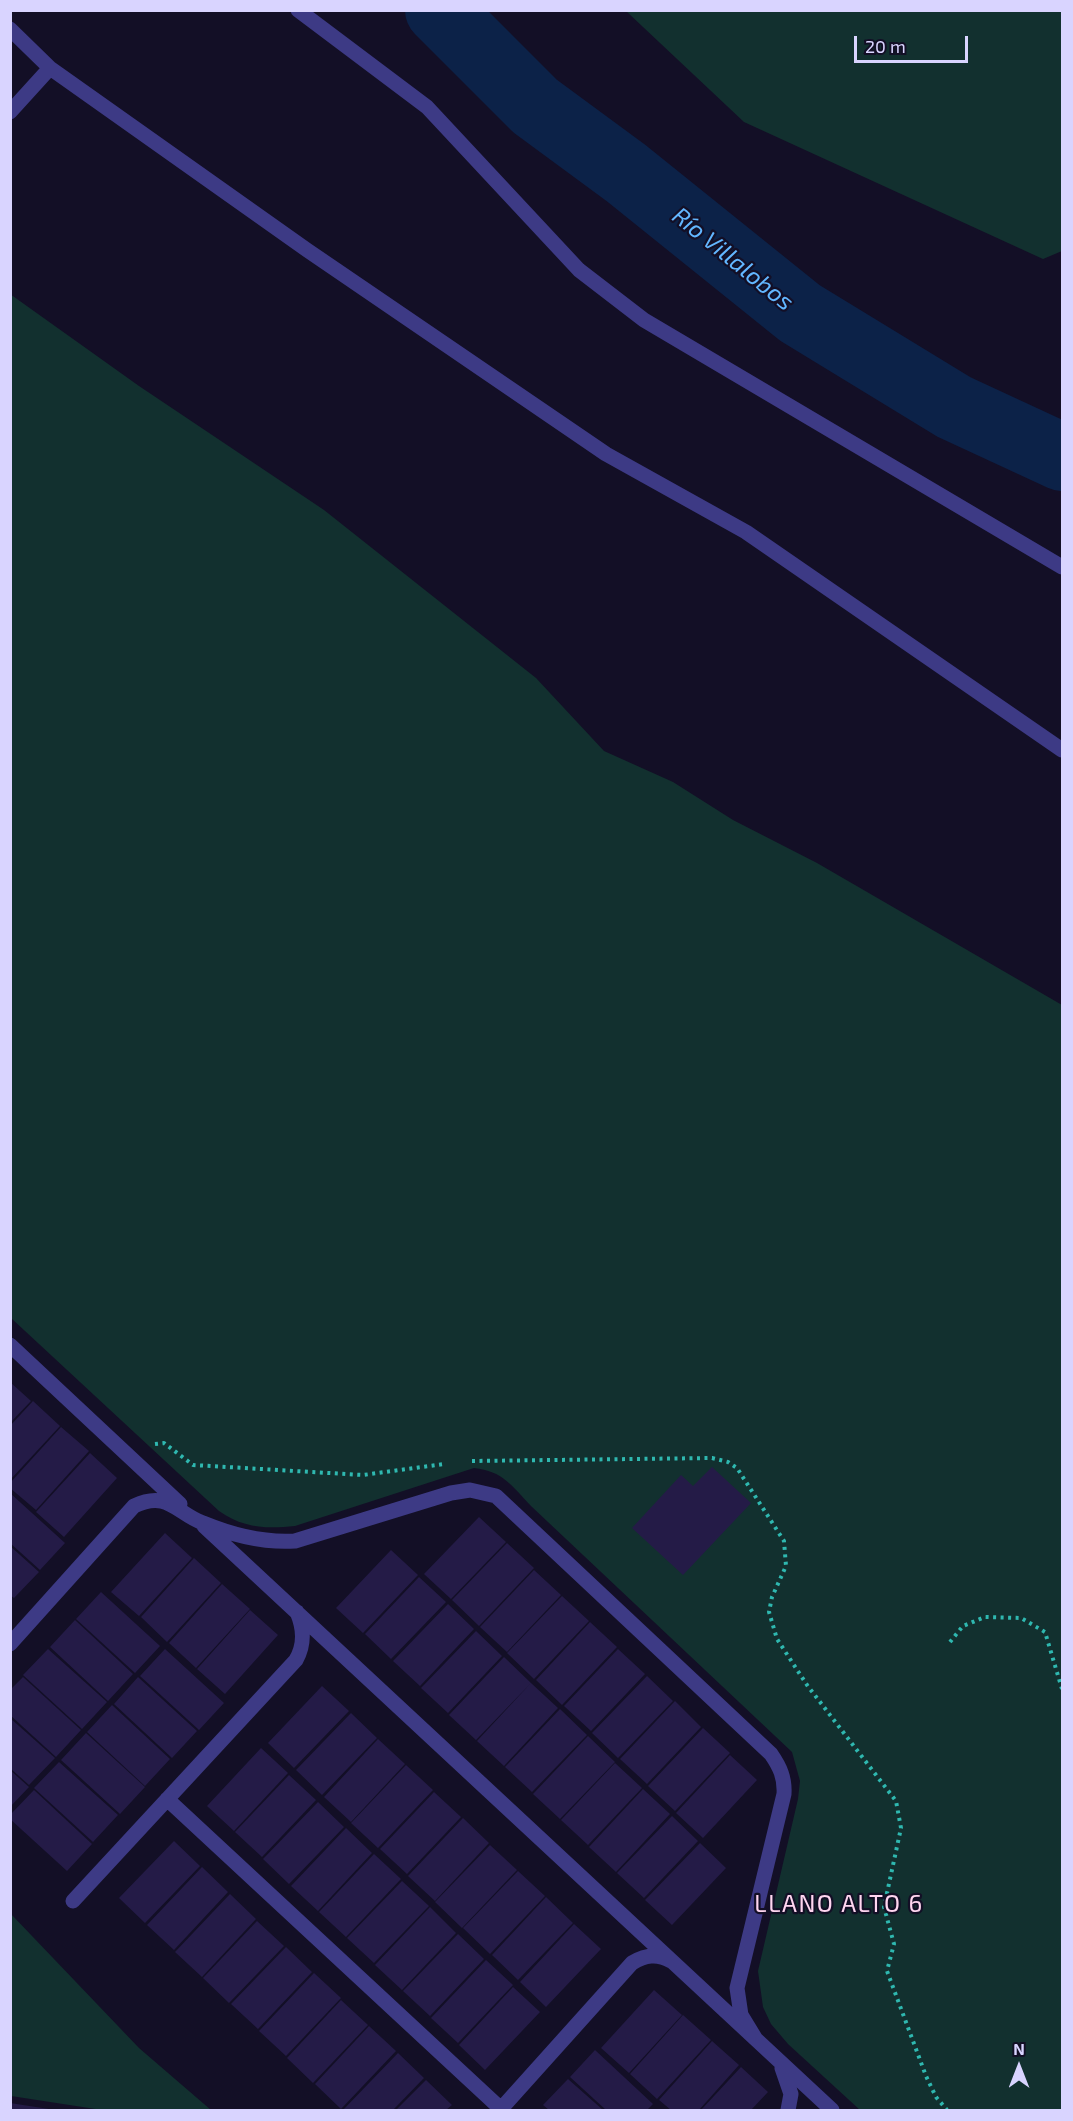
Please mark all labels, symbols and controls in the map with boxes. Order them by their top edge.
scale bar [857,24,971,62]
text: 20 m [865,35,906,57]
water label: Río Villalobos [666,201,800,317]
district label: LLANO ALTO 6 [754,1890,924,1918]
north arrow [989,2037,1049,2097]
text: N [1013,2039,1025,2058]

